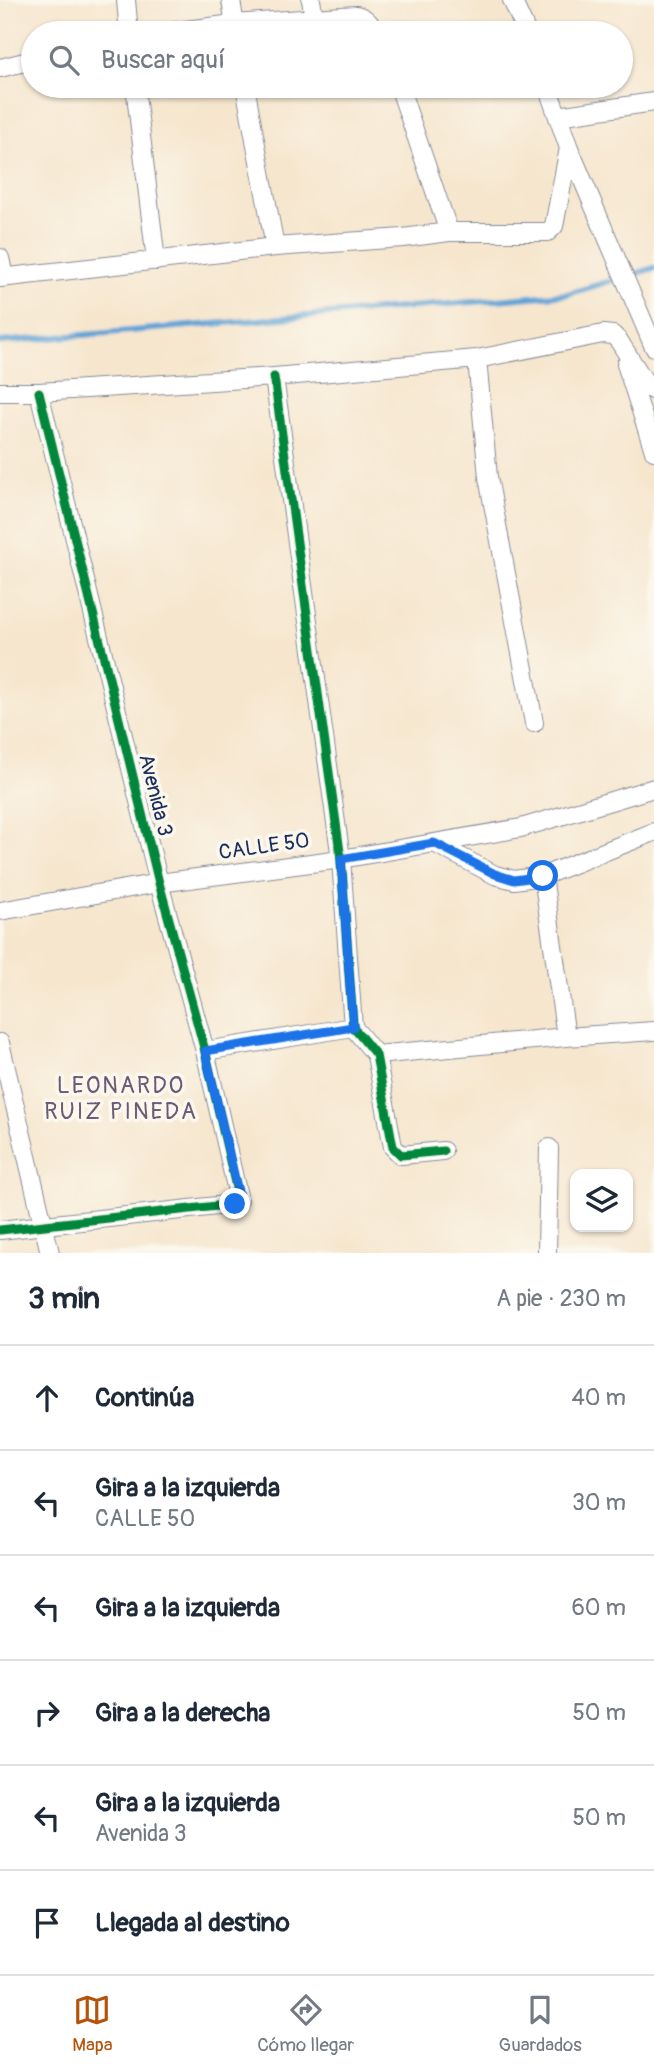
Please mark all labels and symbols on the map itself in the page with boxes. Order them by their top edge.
street label: Avenida 3 [132,751,179,839]
street label: CALLE 50 [217,827,311,866]
route start [527,860,558,891]
district label: LEONARDO RUIZ PINEDA [44,1071,198,1126]
route end [219,1188,250,1219]

